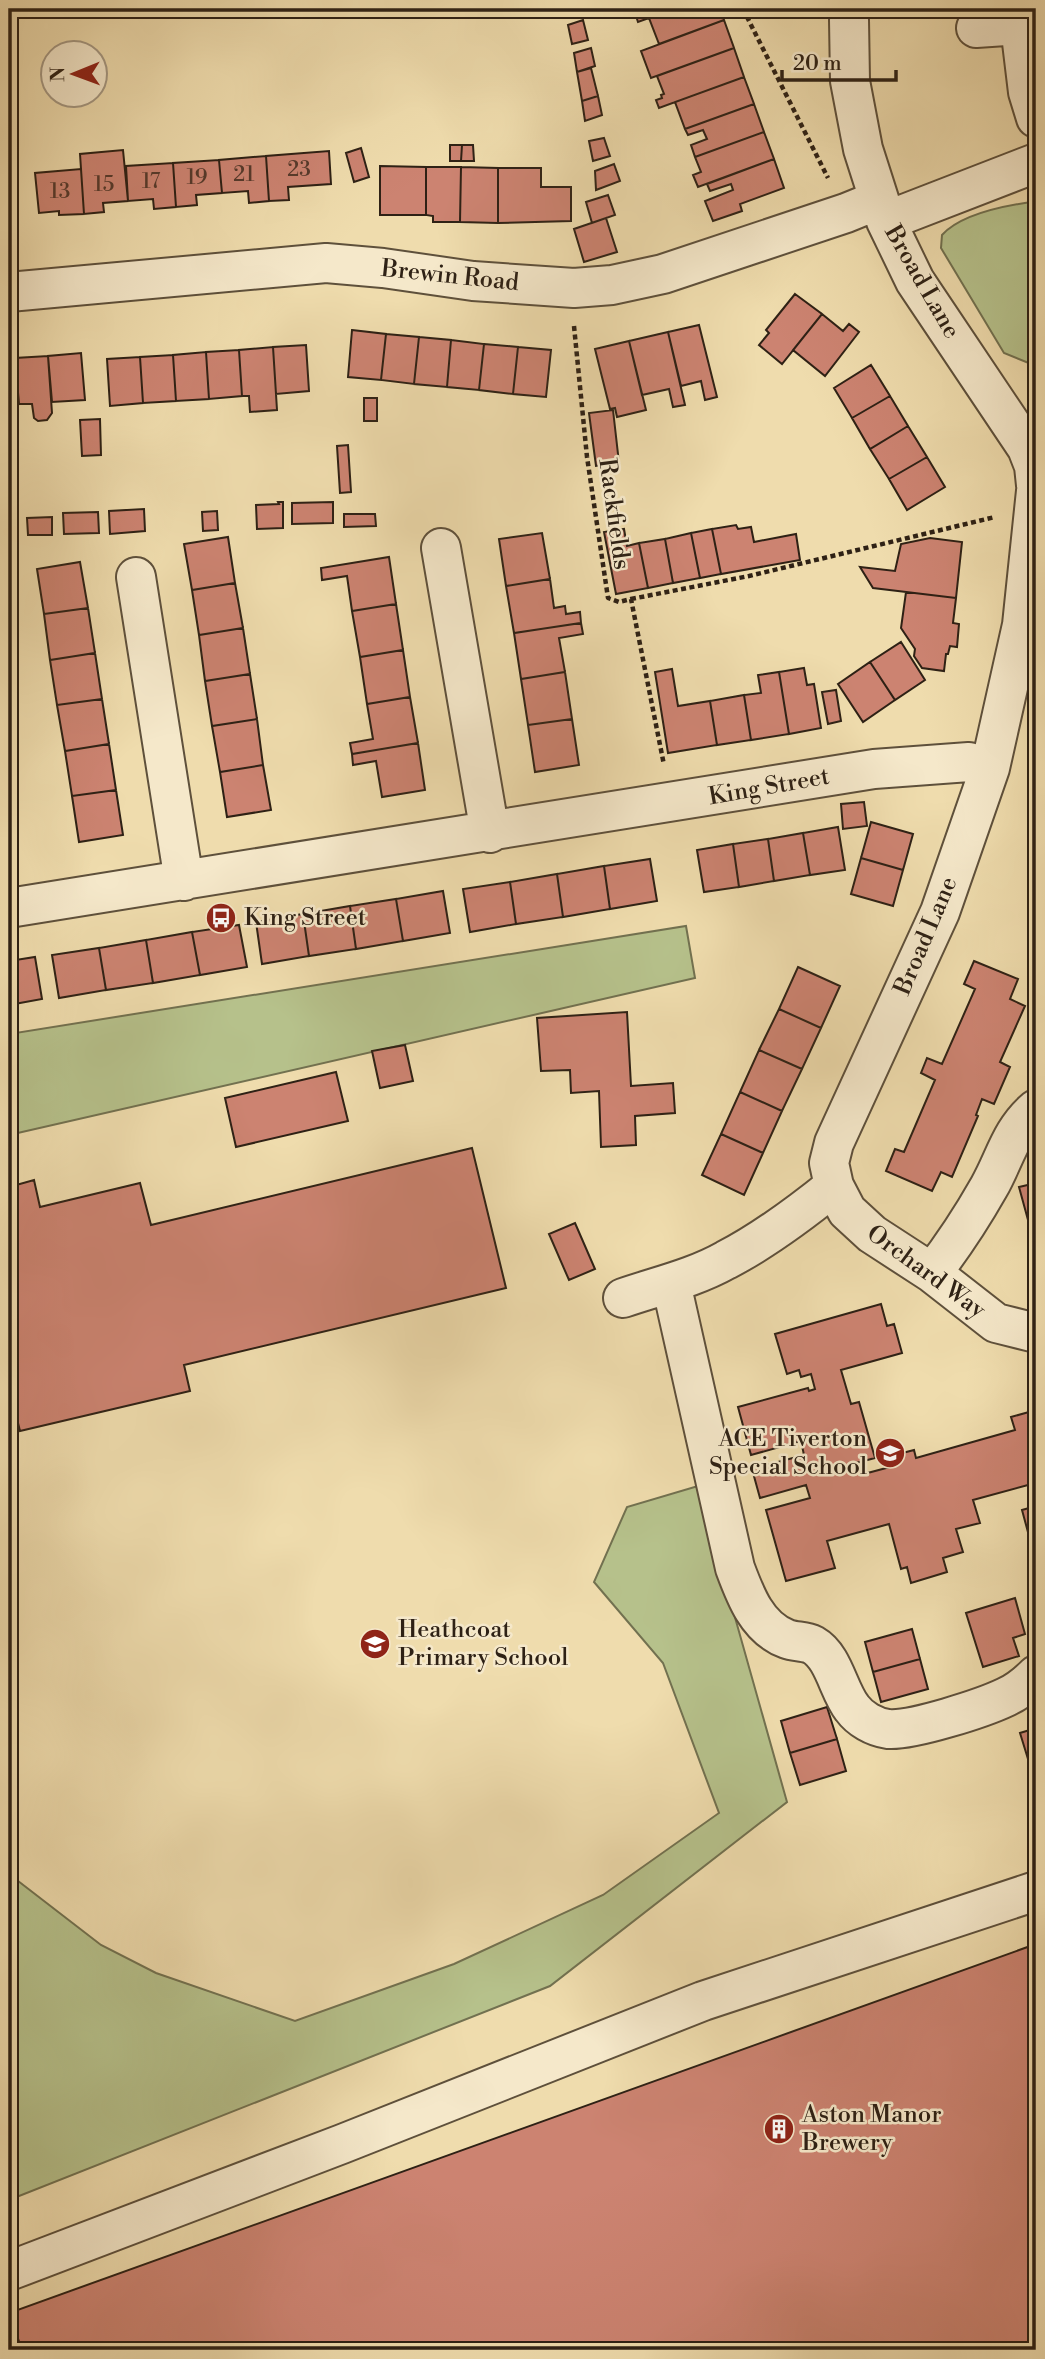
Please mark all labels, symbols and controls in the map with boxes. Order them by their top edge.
north arrow [38,38,108,108]
scale bar [782,38,896,82]
text: 20 m [793,51,842,77]
text: N [46,67,70,82]
house number: 23 [287,157,311,183]
house number: 21 [233,162,255,188]
house number: 19 [186,165,208,191]
house number: 17 [142,169,161,195]
house number: 15 [94,172,114,198]
house number: 13 [50,179,70,205]
street label: Broad Lane [877,219,966,344]
street label: Brewin Road [379,254,521,298]
street label: Rackfields [591,456,637,572]
street label: King Street [706,762,832,812]
street label: Broad Lane [887,872,964,1001]
bus stop icon: King Street [204,901,238,935]
place label: King Street [244,903,367,933]
street label: Orchard Way [861,1219,992,1325]
place label: ACE Tiverton Special School [709,1424,867,1482]
school or university icon: ACE Tiverton Special School [873,1436,907,1470]
place label: Heathcoat Primary School [398,1615,568,1673]
school or university icon: Heathcoat Primary School [358,1627,392,1661]
place label: Aston Manor Brewery [801,2100,942,2158]
building icon: Aston Manor Brewery [762,2112,796,2146]

